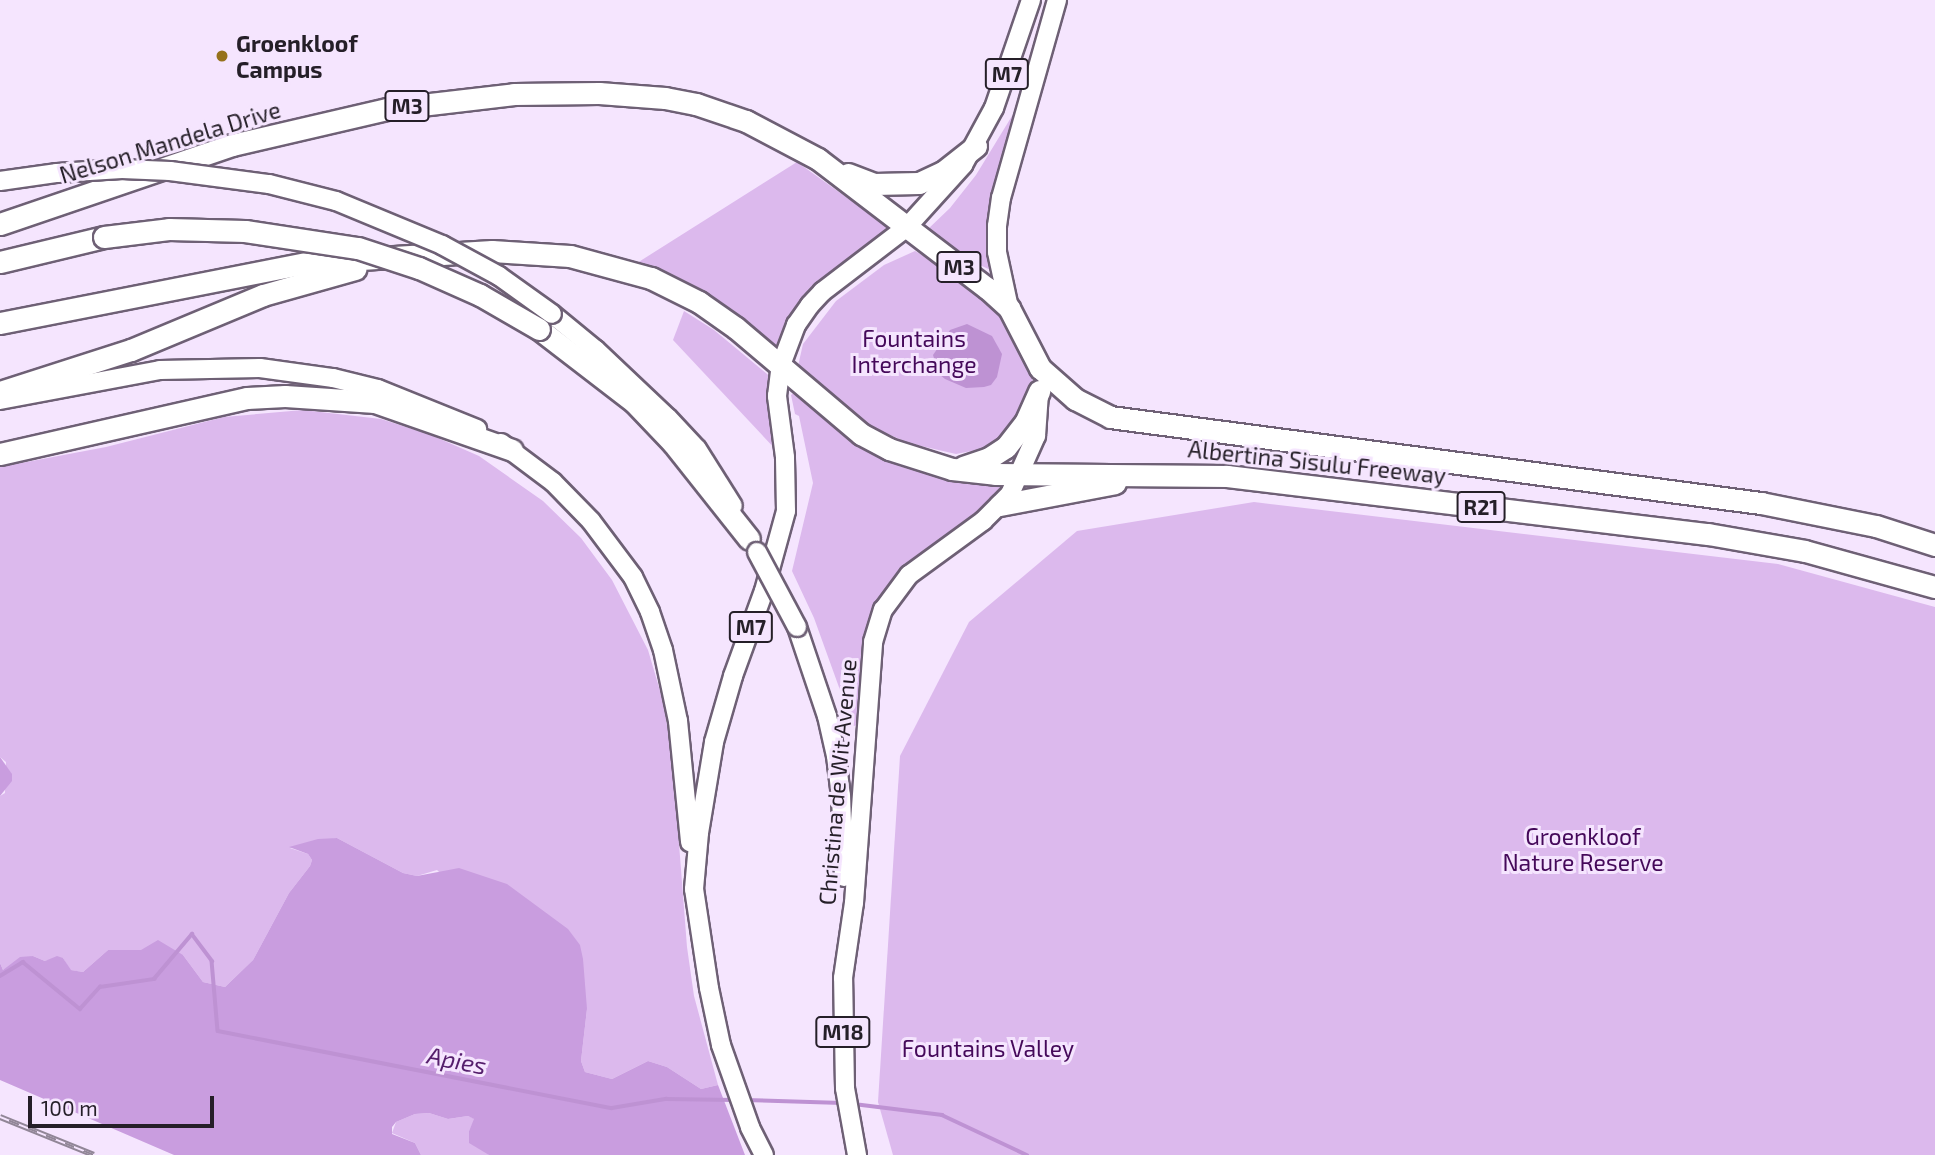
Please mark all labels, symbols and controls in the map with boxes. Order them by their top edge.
place label: Groenkloof Campus [236,29,358,83]
marker: Groenkloof Campus [214,48,230,64]
road number: M7 [984,56,1030,92]
road number: M3 [384,88,430,124]
street label: Nelson Mandela Drive [56,95,284,189]
road number: M3 [936,250,982,284]
park label: Fountains Interchange [851,324,977,378]
street label: Albertina Sisulu Freeway [1187,435,1447,489]
road number: R21 [1456,490,1506,524]
road number: M7 [728,610,774,644]
street label: Christina de Wit Avenue [812,657,862,907]
park label: Groenkloof Nature Reserve [1502,822,1664,876]
road number: M18 [815,1014,871,1050]
park label: Fountains Valley [902,1034,1074,1062]
water label: Apies [425,1040,489,1080]
scale bar [32,1082,217,1126]
text: 100 m [41,1095,98,1120]

